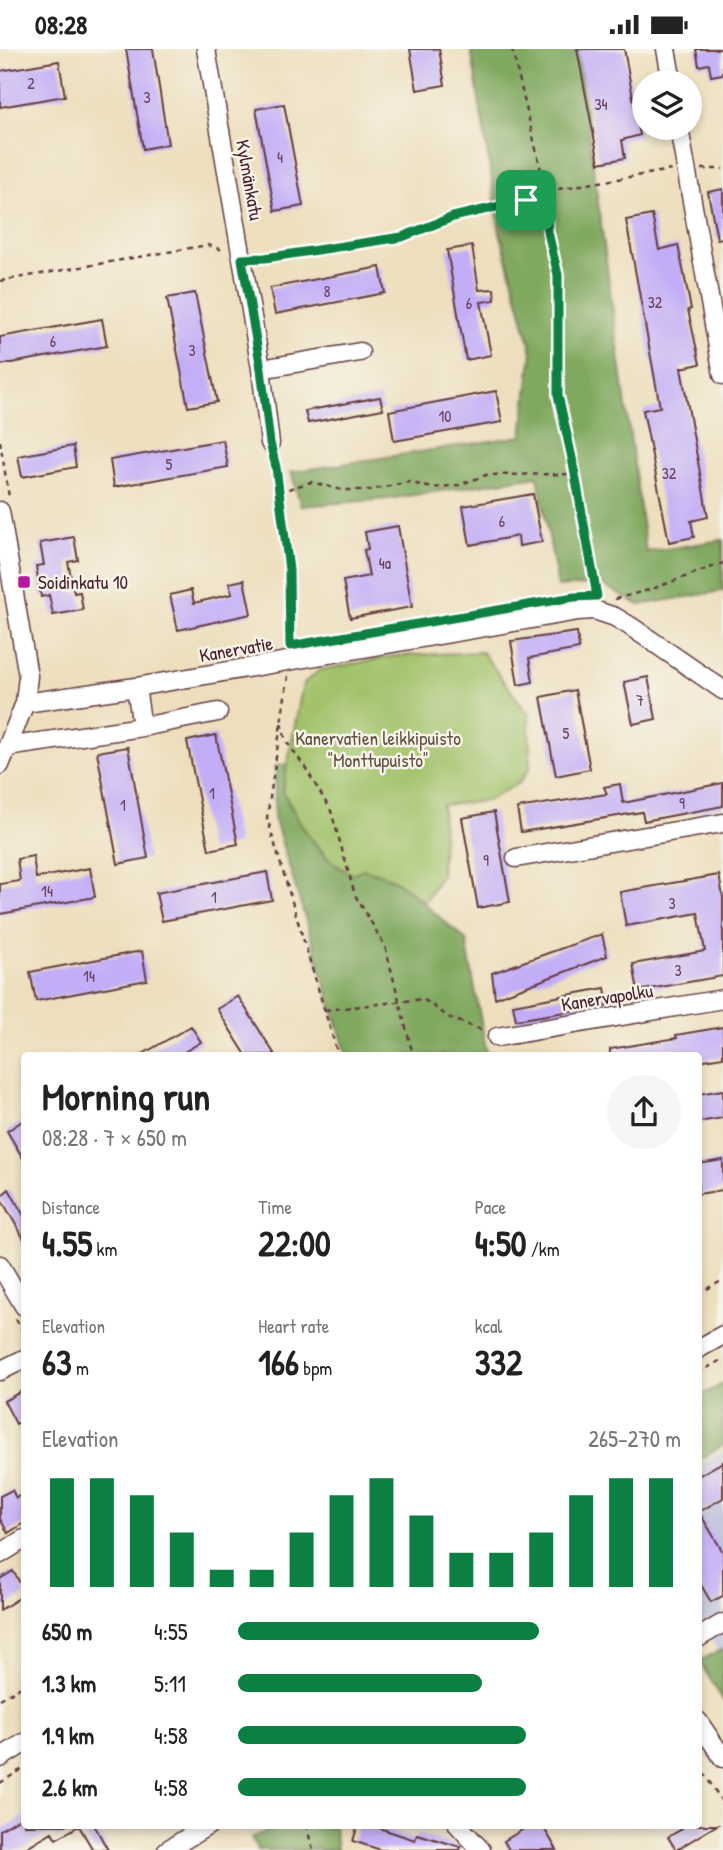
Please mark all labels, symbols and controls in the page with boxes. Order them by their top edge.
text: 08:28 [35,7,87,42]
map controls [632,70,702,140]
button: layers [632,70,702,140]
house number: 2 [27,72,35,94]
house number: 3 [143,86,151,108]
house number: 34 [594,93,608,115]
street label: Kylmänkatu [230,138,270,223]
house number: 4 [277,146,283,168]
pin [496,170,556,230]
icon: arrive [507,181,545,219]
house number: 8 [324,280,331,302]
house number: 32 [648,291,663,313]
house number: 6 [466,292,472,314]
house number: 6 [50,330,56,352]
house number: 3 [188,339,196,361]
house number: 10 [439,405,451,427]
house number: 5 [166,453,173,475]
house number: 32 [662,462,677,484]
house number: 6 [499,510,505,532]
house number: 4a [379,552,391,574]
place label: Soidinkatu 10 [38,569,128,595]
marker: Soidinkatu 10 [16,574,32,590]
street label: Kanervatie [197,630,275,668]
house number: 7 [636,689,644,711]
house number: 5 [563,722,570,744]
park label: Kanervatien leikkipuisto "Monttupuisto" [295,725,461,773]
house number: 1 [209,782,215,804]
house number: 9 [679,792,685,814]
house number: 1 [120,794,126,816]
house number: 9 [483,849,489,871]
house number: 14 [41,880,53,902]
house number: 1 [211,886,217,908]
house number: 3 [668,892,676,914]
house number: 3 [674,959,682,981]
house number: 14 [83,965,95,987]
street label: Kanervapolku [559,977,655,1017]
text: Morning run [42,1070,210,1122]
button: share [607,1075,681,1149]
text: 08:28 · 7 × 650 m [42,1122,187,1153]
text: Distance [42,1194,100,1220]
text: Time [258,1194,292,1220]
text: Pace [475,1194,506,1220]
text: 4.55 [42,1220,92,1267]
text: 22:00 [258,1220,331,1267]
text: 4:50 [475,1220,526,1267]
text: km [92,1236,117,1262]
text: /km [526,1236,560,1262]
text: Elevation [42,1313,105,1339]
text: Heart rate [258,1313,329,1339]
text: kcal [475,1313,502,1339]
text: 63 [42,1339,72,1386]
text: 166 [258,1339,299,1386]
text: 332 [475,1339,522,1386]
text: m [72,1355,89,1381]
text: bpm [299,1355,332,1381]
text: Elevation [42,1423,118,1454]
text: 265–270 m [588,1423,681,1454]
text: 650 m [42,1616,92,1647]
text: 4:55 [154,1616,187,1647]
text: 1.3 km [42,1668,96,1699]
text: 5:11 [154,1668,186,1699]
text: 1.9 km [42,1720,94,1751]
text: 4:58 [154,1720,188,1751]
text: 2.6 km [42,1772,97,1803]
text: 4:58 [154,1772,188,1803]

